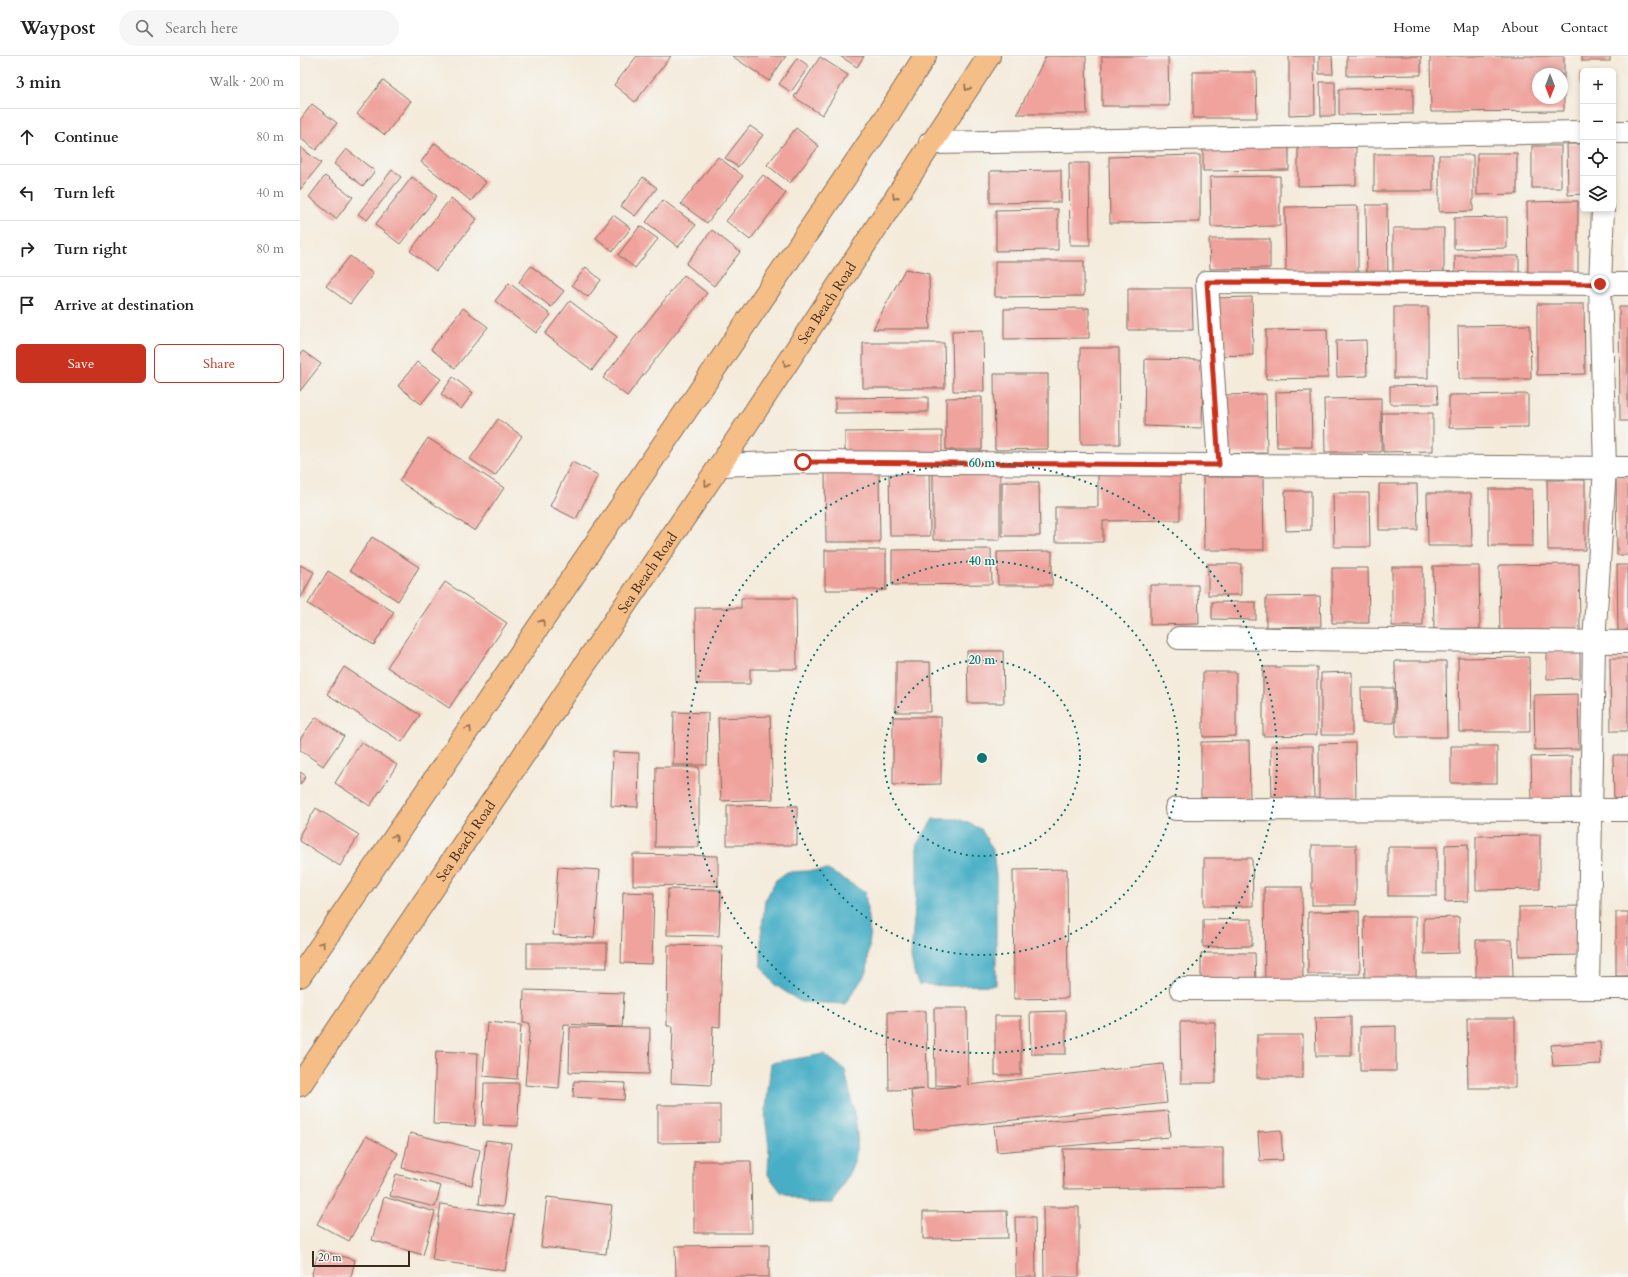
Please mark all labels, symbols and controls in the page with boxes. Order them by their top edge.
search box [119,10,399,46]
text: Waypost [20,15,95,41]
icon: search [133,17,155,39]
text: Search here [165,18,238,38]
text: Home [1393,18,1431,37]
text: Map [1453,18,1479,37]
text: About [1501,18,1538,37]
text: Contact [1560,18,1608,37]
north arrow [1532,68,1568,104]
map controls [1580,68,1616,212]
button: + [1580,68,1616,104]
text: 3 min [16,71,61,94]
text: Walk · 200 m [209,73,284,91]
one-way arrow [965,84,972,91]
button: − [1580,104,1616,140]
icon: ahead [16,126,38,148]
text: Continue [54,127,119,147]
text: 80 m [256,128,284,146]
button: locate [1580,140,1616,176]
button: layers [1580,176,1616,212]
icon: left [16,182,38,204]
text: Turn left [54,183,115,203]
text: 40 m [256,184,284,202]
one-way arrow [893,193,900,200]
icon: right [16,238,38,260]
text: Turn right [54,239,127,259]
text: 80 m [256,240,284,258]
street label: Sea Beach Road [793,258,861,347]
route end [1591,275,1609,293]
icon: arrive [16,294,38,316]
text: Arrive at destination [54,295,194,315]
button: Save [16,344,146,383]
button: Share [154,344,284,383]
one-way arrow [783,360,791,367]
route start [794,453,812,471]
text: 60 m [969,455,996,471]
one-way arrow [705,480,712,487]
street label: Sea Beach Road [613,528,682,617]
text: 40 m [969,553,996,569]
one-way arrow [537,619,545,626]
text: 20 m [969,652,996,668]
one-way arrow [464,727,471,734]
centre of rings [975,751,989,765]
street label: Sea Beach Road [432,796,500,885]
one-way arrow [390,834,398,841]
one-way arrow [317,941,325,948]
scale bar [312,1249,410,1268]
text: 20 m [318,1250,342,1265]

